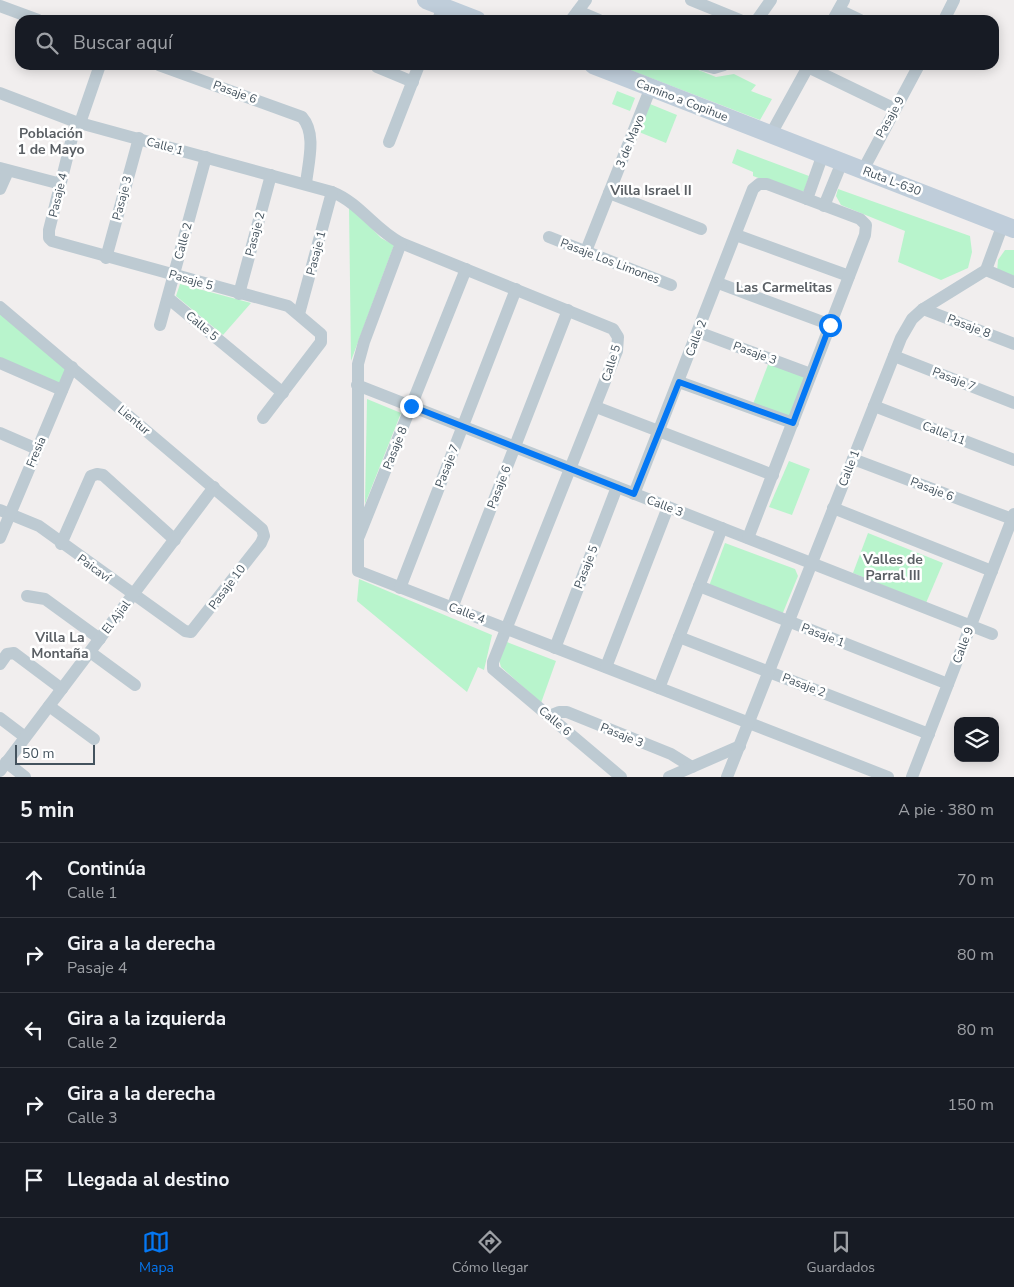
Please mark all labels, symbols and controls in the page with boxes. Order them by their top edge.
search box [15,15,999,70]
icon: search [33,29,61,57]
text: Buscar aquí [73,30,172,56]
street label: Camino a Copihue [634,75,730,125]
street label: Pasaje 6 [211,77,259,107]
street label: Pasaje 9 [872,93,908,141]
street label: 3 de Mayo [612,112,648,170]
district label: Población 1 de Mayo [18,124,84,159]
street label: Calle 1 [145,133,185,159]
street label: Ruta L-630 [861,163,923,199]
street label: Pasaje 4 [45,171,71,219]
street label: Pasaje 3 [108,174,136,222]
district label: Villa Israel II [609,181,692,200]
street label: Pasaje 2 [241,210,269,258]
street label: Calle 2 [170,221,196,261]
street label: Pasaje 1 [302,229,330,277]
street label: Pasaje Los Limones [558,235,662,287]
street label: Pasaje 5 [167,266,215,294]
district label: Las Carmelitas [736,278,832,297]
street label: Calle 5 [182,308,222,344]
street label: Pasaje 8 [945,310,993,342]
route start [819,314,842,337]
street label: Calle 2 [682,317,710,359]
street label: Pasaje 3 [731,338,779,368]
street label: Calle 5 [598,343,624,383]
street label: Pasaje 7 [930,363,978,395]
route end [400,395,423,418]
street label: Lientur [114,402,154,439]
street label: Calle 11 [920,417,968,449]
street label: Pasaje 8 [379,424,411,472]
street label: Fresia [22,434,50,470]
street label: Pasaje 7 [431,442,463,490]
street label: Calle 1 [835,447,863,489]
street label: Pasaje 6 [483,463,515,511]
street label: Pasaje 6 [908,473,956,505]
street label: Calle 3 [644,492,686,520]
street label: Pasaje 5 [570,543,602,591]
district label: Valles de Parral III [862,550,923,585]
street label: Paicaví [74,551,115,586]
street label: Pasaje 10 [205,561,249,613]
street label: El Ajial [98,597,134,637]
street label: Calle 4 [446,599,488,627]
street label: Pasaje 1 [799,619,847,651]
street label: Calle 9 [949,624,977,666]
district label: Villa La Montaña [31,628,89,663]
street label: Pasaje 2 [780,669,828,701]
street label: Calle 6 [535,703,575,739]
map controls [954,717,999,762]
button: layers [954,717,999,762]
street label: Pasaje 3 [598,719,646,751]
scale bar [15,742,95,765]
text: 50 m [22,744,54,763]
text: 5 min [20,796,74,824]
text: A pie · 380 m [898,799,994,821]
text: Continúa [67,856,146,882]
icon: ahead [20,866,48,894]
text: 70 m [957,869,994,891]
text: Calle 1 [67,882,118,904]
text: Gira a la derecha [67,931,216,957]
icon: right [20,941,48,969]
text: 80 m [957,944,994,966]
text: Pasaje 4 [67,957,127,979]
text: Gira a la izquierda [67,1006,226,1032]
icon: left [20,1016,48,1044]
text: 80 m [957,1019,994,1041]
text: Calle 2 [67,1032,118,1054]
text: Gira a la derecha [67,1081,216,1107]
icon: right [20,1091,48,1119]
text: 150 m [947,1094,994,1116]
text: Calle 3 [67,1107,118,1129]
icon: arrive [20,1166,48,1194]
text: Llegada al destino [67,1167,229,1193]
tab: Mapa [139,1228,174,1277]
tab: Cómo llegar [452,1228,528,1277]
tab: Guardados [806,1228,875,1277]

